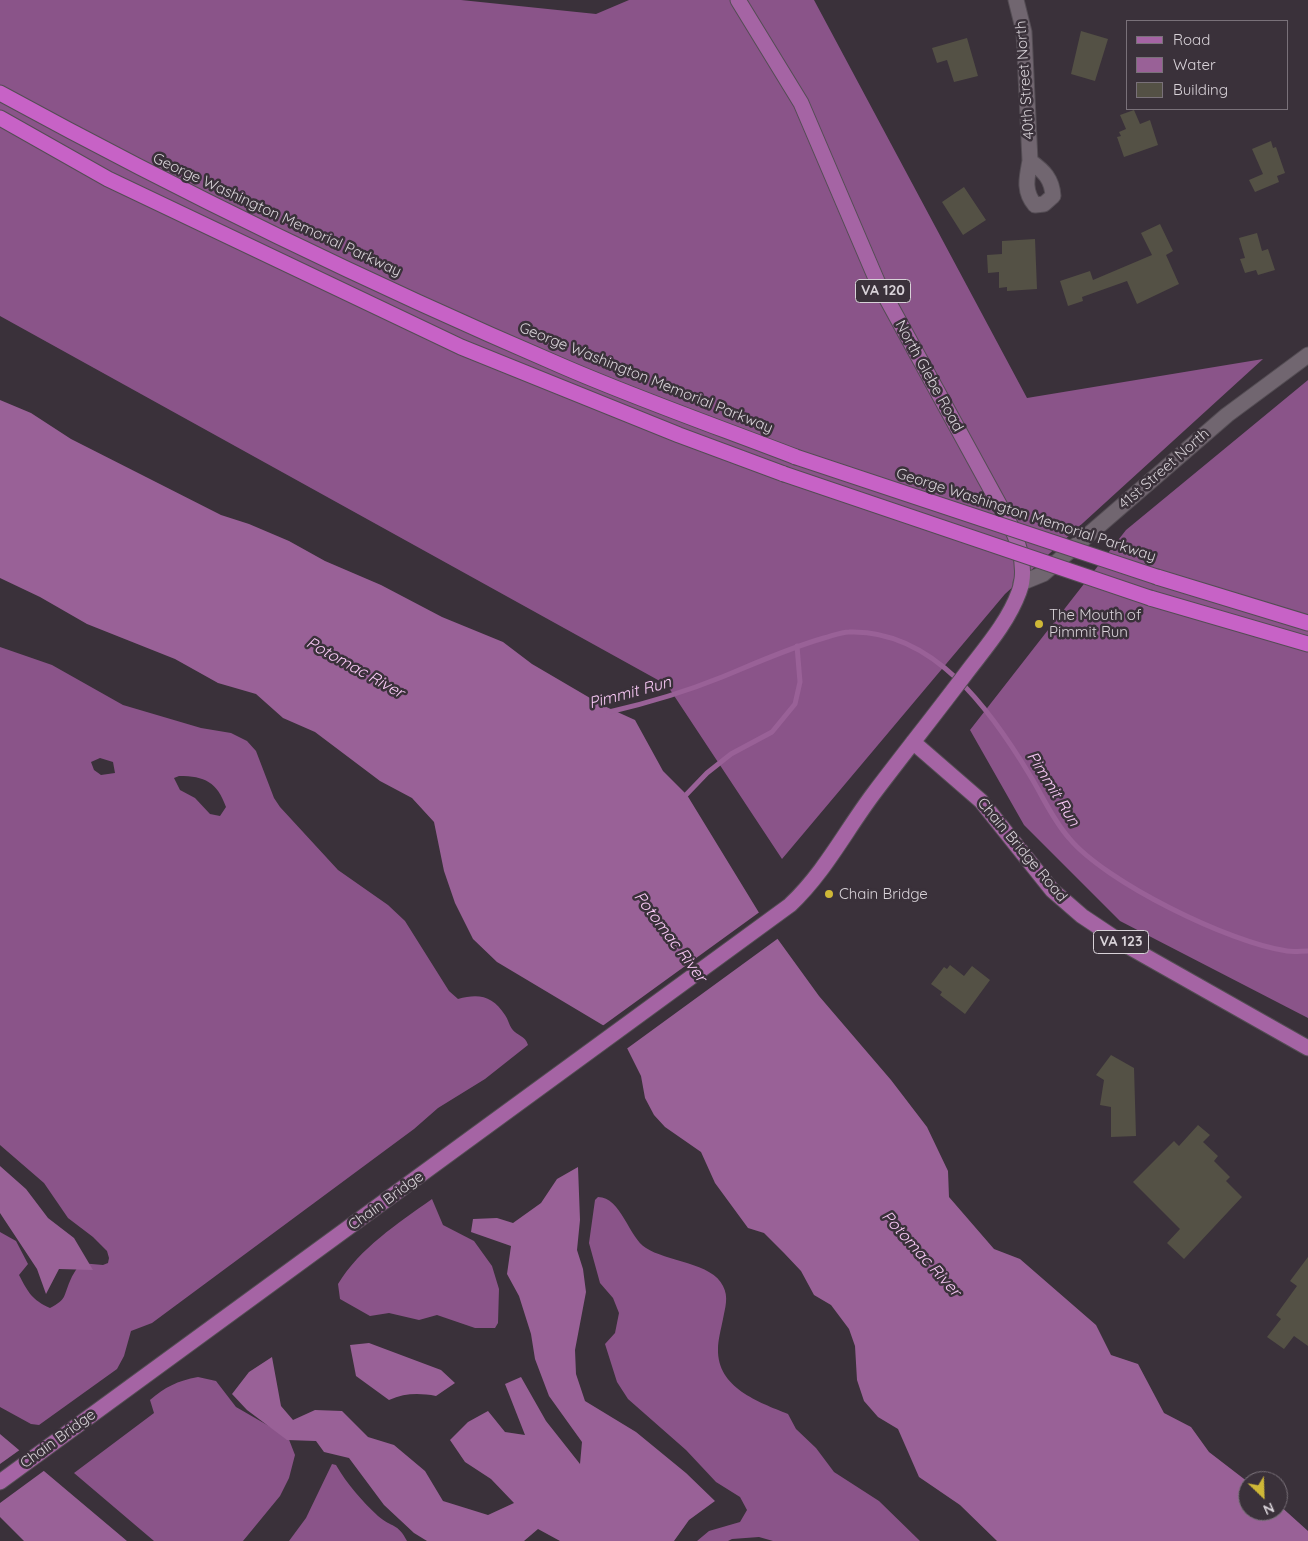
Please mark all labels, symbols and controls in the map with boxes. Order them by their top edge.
street label: 40th Street North [1012,20,1038,140]
legend [1126,20,1288,110]
text: Road [1173,30,1210,49]
text: Water [1173,55,1216,74]
text: Building [1173,80,1228,99]
street label: George Washington Memorial Parkway [150,149,404,281]
road number: VA 120 [856,280,910,302]
street label: North Glebe Road [891,317,967,435]
street label: George Washington Memorial Parkway [516,319,776,437]
street label: 41st Street North [1115,425,1213,513]
street label: George Washington Memorial Parkway [894,464,1158,566]
place label: The Mouth of Pimmit Run [1049,606,1141,641]
marker: The Mouth of Pimmit Run [1033,618,1045,630]
water label: Potomac River [303,633,407,703]
water label: Pimmit Run [587,673,673,713]
water label: Pimmit Run [1023,748,1083,830]
street label: Chain Bridge Road [973,794,1071,906]
place label: Chain Bridge [839,885,928,903]
water label: Potomac River [630,888,710,986]
marker: Chain Bridge [823,888,835,900]
road number: VA 123 [1094,930,1148,954]
street label: Chain Bridge [345,1168,427,1234]
water label: Potomac River [877,1207,965,1301]
street label: Chain Bridge [17,1406,99,1472]
north arrow [1238,1471,1288,1521]
text: N [1260,1498,1277,1519]

